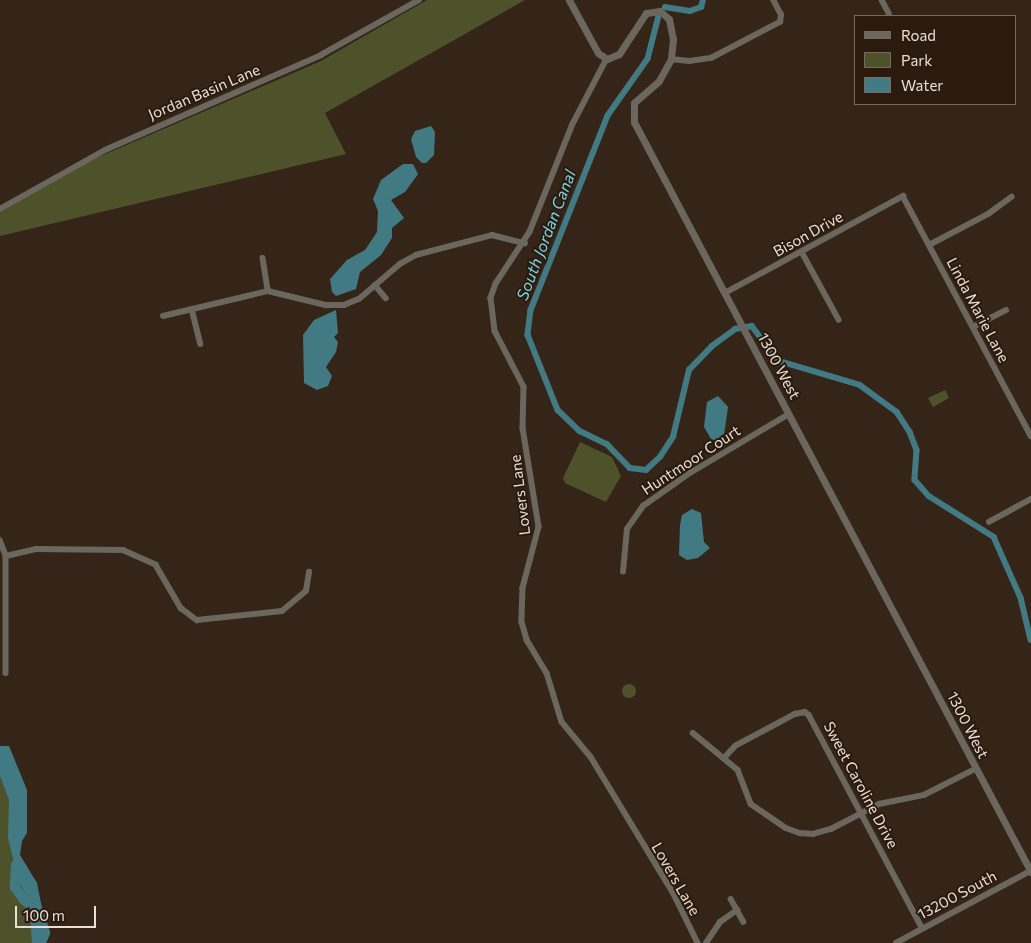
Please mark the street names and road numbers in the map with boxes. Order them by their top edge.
street label: Jordan Basin Lane [145,60,263,124]
street label: Bison Drive [770,207,846,261]
street label: Linda Marie Lane [943,255,1013,365]
street label: 1300 West [754,330,804,402]
street label: Huntmoor Court [638,421,744,499]
street label: Lovers Lane [506,454,534,536]
street label: 1300 West [944,689,992,761]
street label: Sweet Caroline Drive [820,719,902,851]
street label: Lovers Lane [648,839,704,919]
street label: 13200 South [915,867,999,923]

